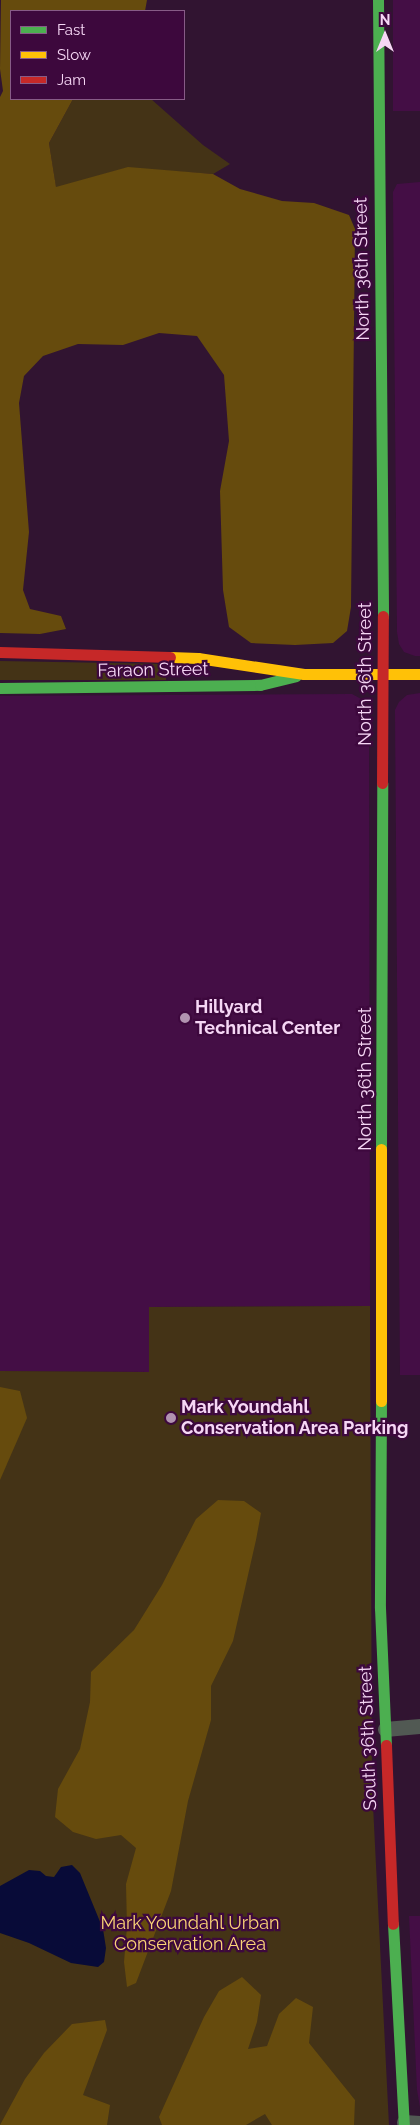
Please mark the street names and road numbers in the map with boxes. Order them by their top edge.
street label: North 36th Street [350,197,374,341]
street label: North 36th Street [354,602,376,746]
street label: Faraon Street [97,658,209,682]
street label: North 36th Street [354,1007,376,1151]
street label: South 36th Street [355,1665,381,1811]

